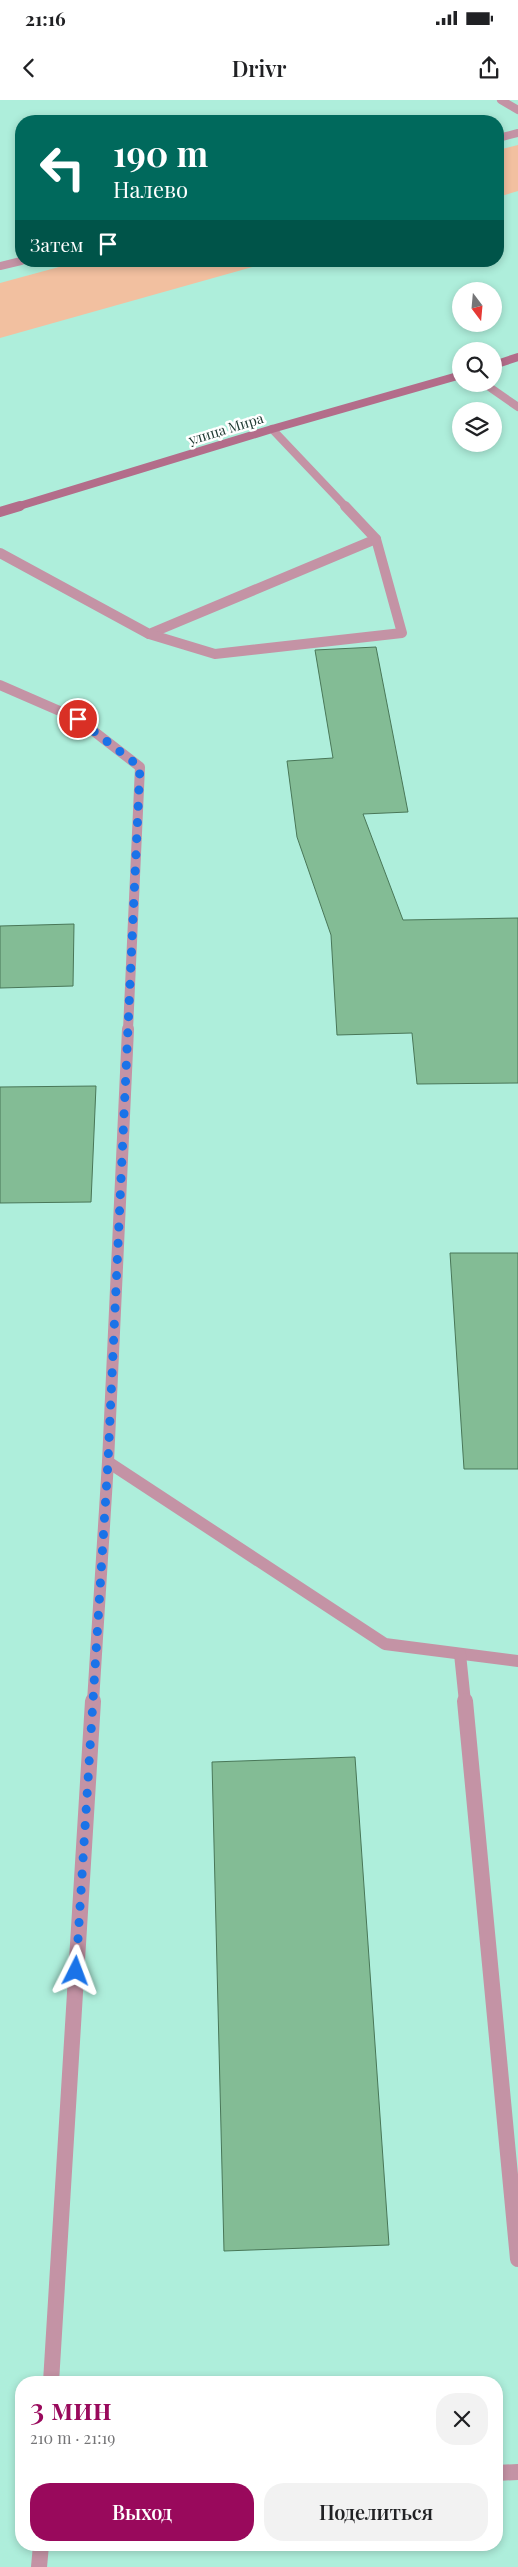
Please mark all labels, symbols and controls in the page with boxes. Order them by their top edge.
text: 21:16 [25,5,66,31]
text: Drivr [232,53,286,83]
icon: back [15,54,43,82]
icon: share [475,54,503,82]
text: 190 m [113,129,208,176]
icon: left [30,135,95,200]
text: Налево [113,174,188,204]
icon: arrive [94,230,122,258]
text: Затем [30,231,84,257]
north arrow [452,282,502,332]
map controls [452,282,502,452]
button: search [452,342,502,392]
button: layers [452,402,502,452]
street label: улица Мира [185,408,266,449]
pin [57,698,99,740]
icon: arrive [64,705,92,733]
position arrow [49,1944,101,1996]
text: 3 мин [30,2388,112,2428]
button: close [436,2393,488,2445]
text: 210 m · 21:19 [30,2427,115,2448]
button: Выход [30,2483,254,2541]
button: Поделиться [264,2483,488,2541]

